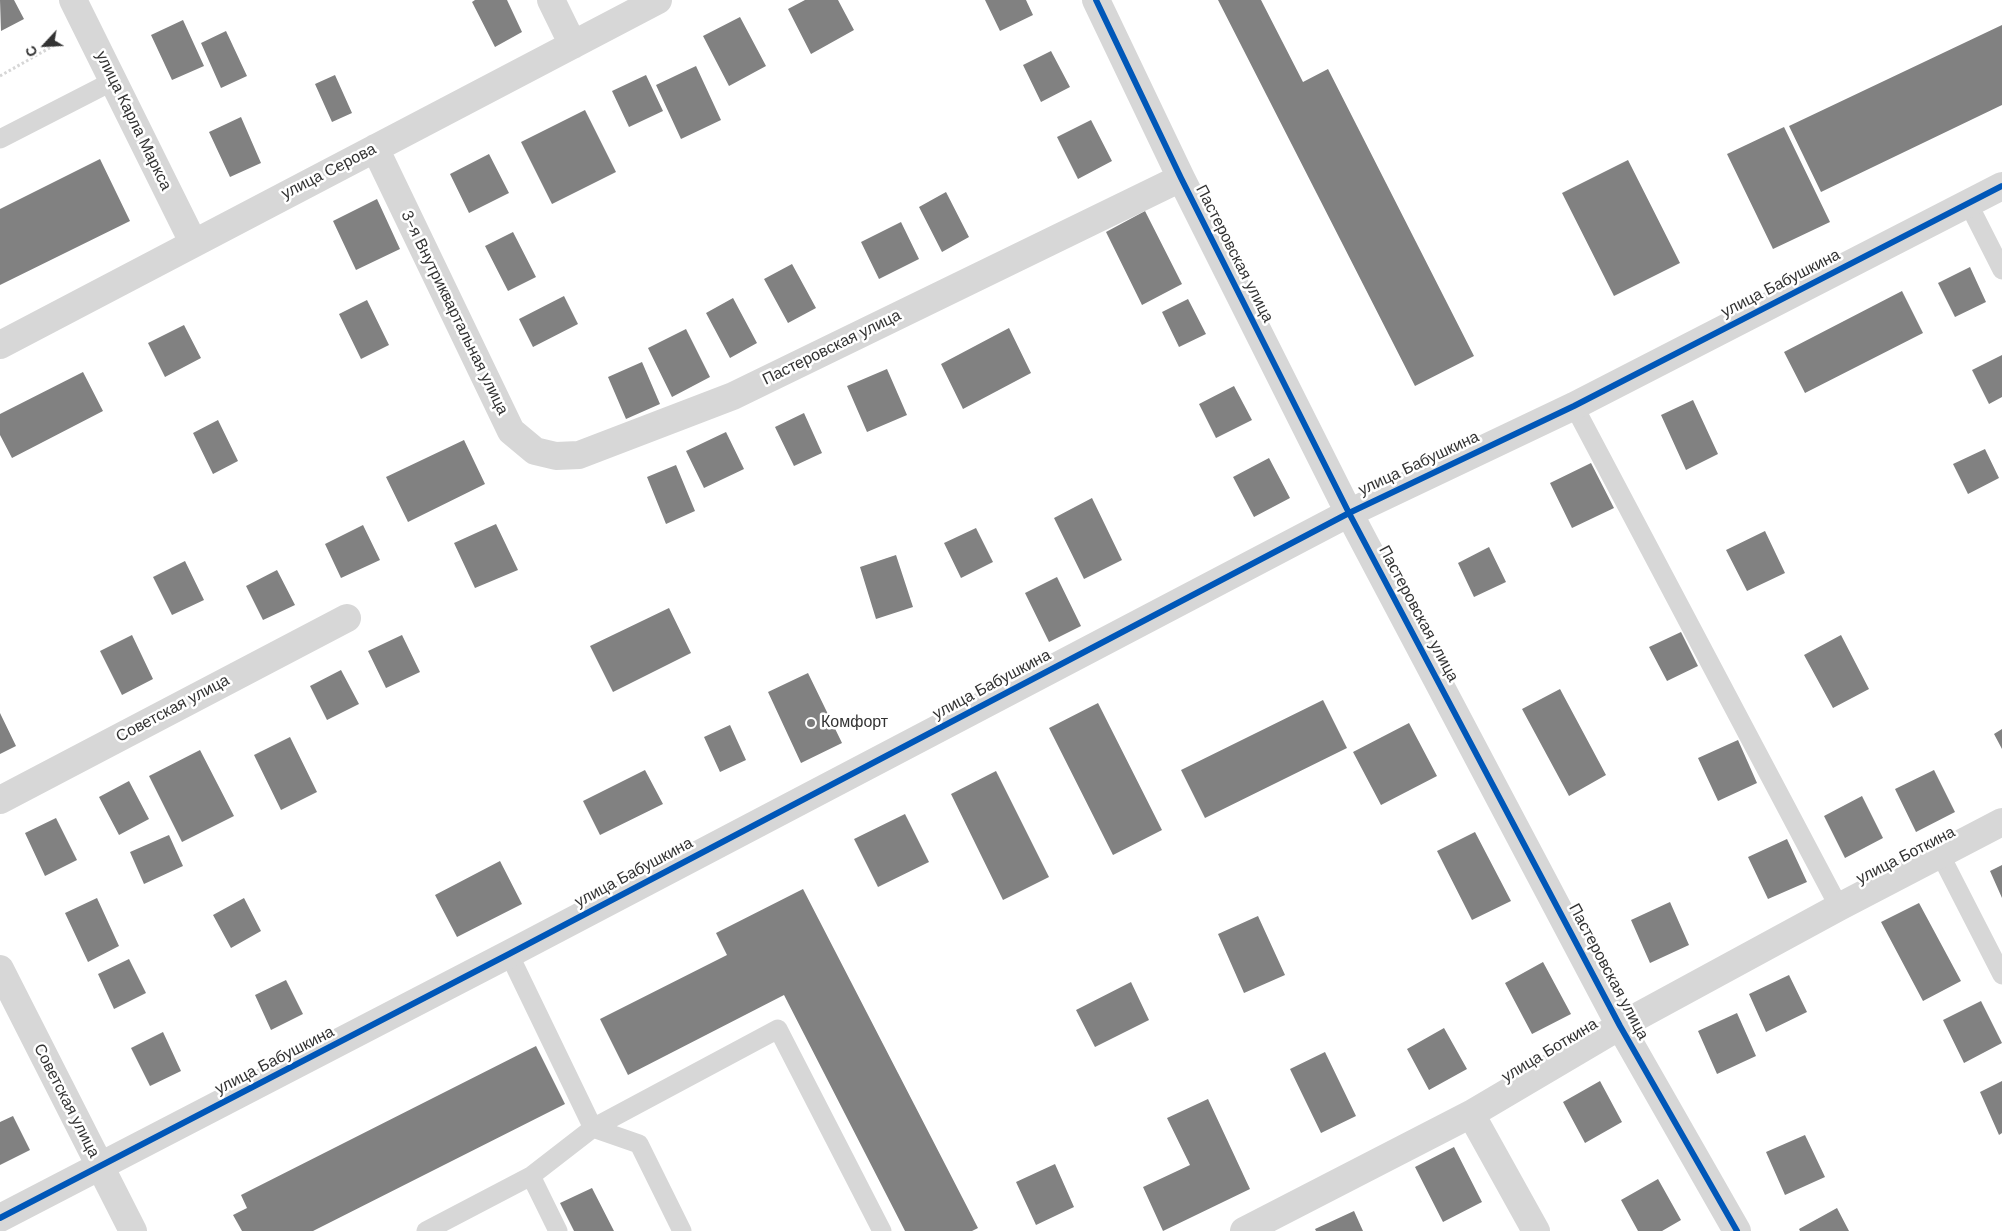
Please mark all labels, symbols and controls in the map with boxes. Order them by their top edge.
north arrow [20,20,70,70]
text: С [21,43,42,60]
street label: улица Карла Маркса [91,48,175,194]
street label: улица Серова [278,140,380,204]
street label: Пастеровская улица [1191,182,1277,326]
street label: 3-я Внутриквартальная улица [396,208,512,418]
street label: улица Бабушкина [1718,246,1844,322]
street label: Пастеровская улица [760,306,904,390]
street label: улица Бабушкина [1356,428,1482,500]
street label: Пастеровская улица [1374,543,1462,685]
street label: улица Бабушкина [930,646,1054,724]
street label: Советская улица [113,671,233,747]
place label: Комфорт [821,713,888,733]
marker: Комфорт [805,717,817,729]
street label: улица Боткина [1853,823,1959,889]
street label: улица Бабушкина [572,834,696,912]
street label: Пастеровская улица [1564,901,1652,1043]
street label: улица Боткина [1499,1015,1601,1087]
street label: улица Бабушкина [212,1023,338,1099]
street label: Советская улица [29,1041,103,1161]

